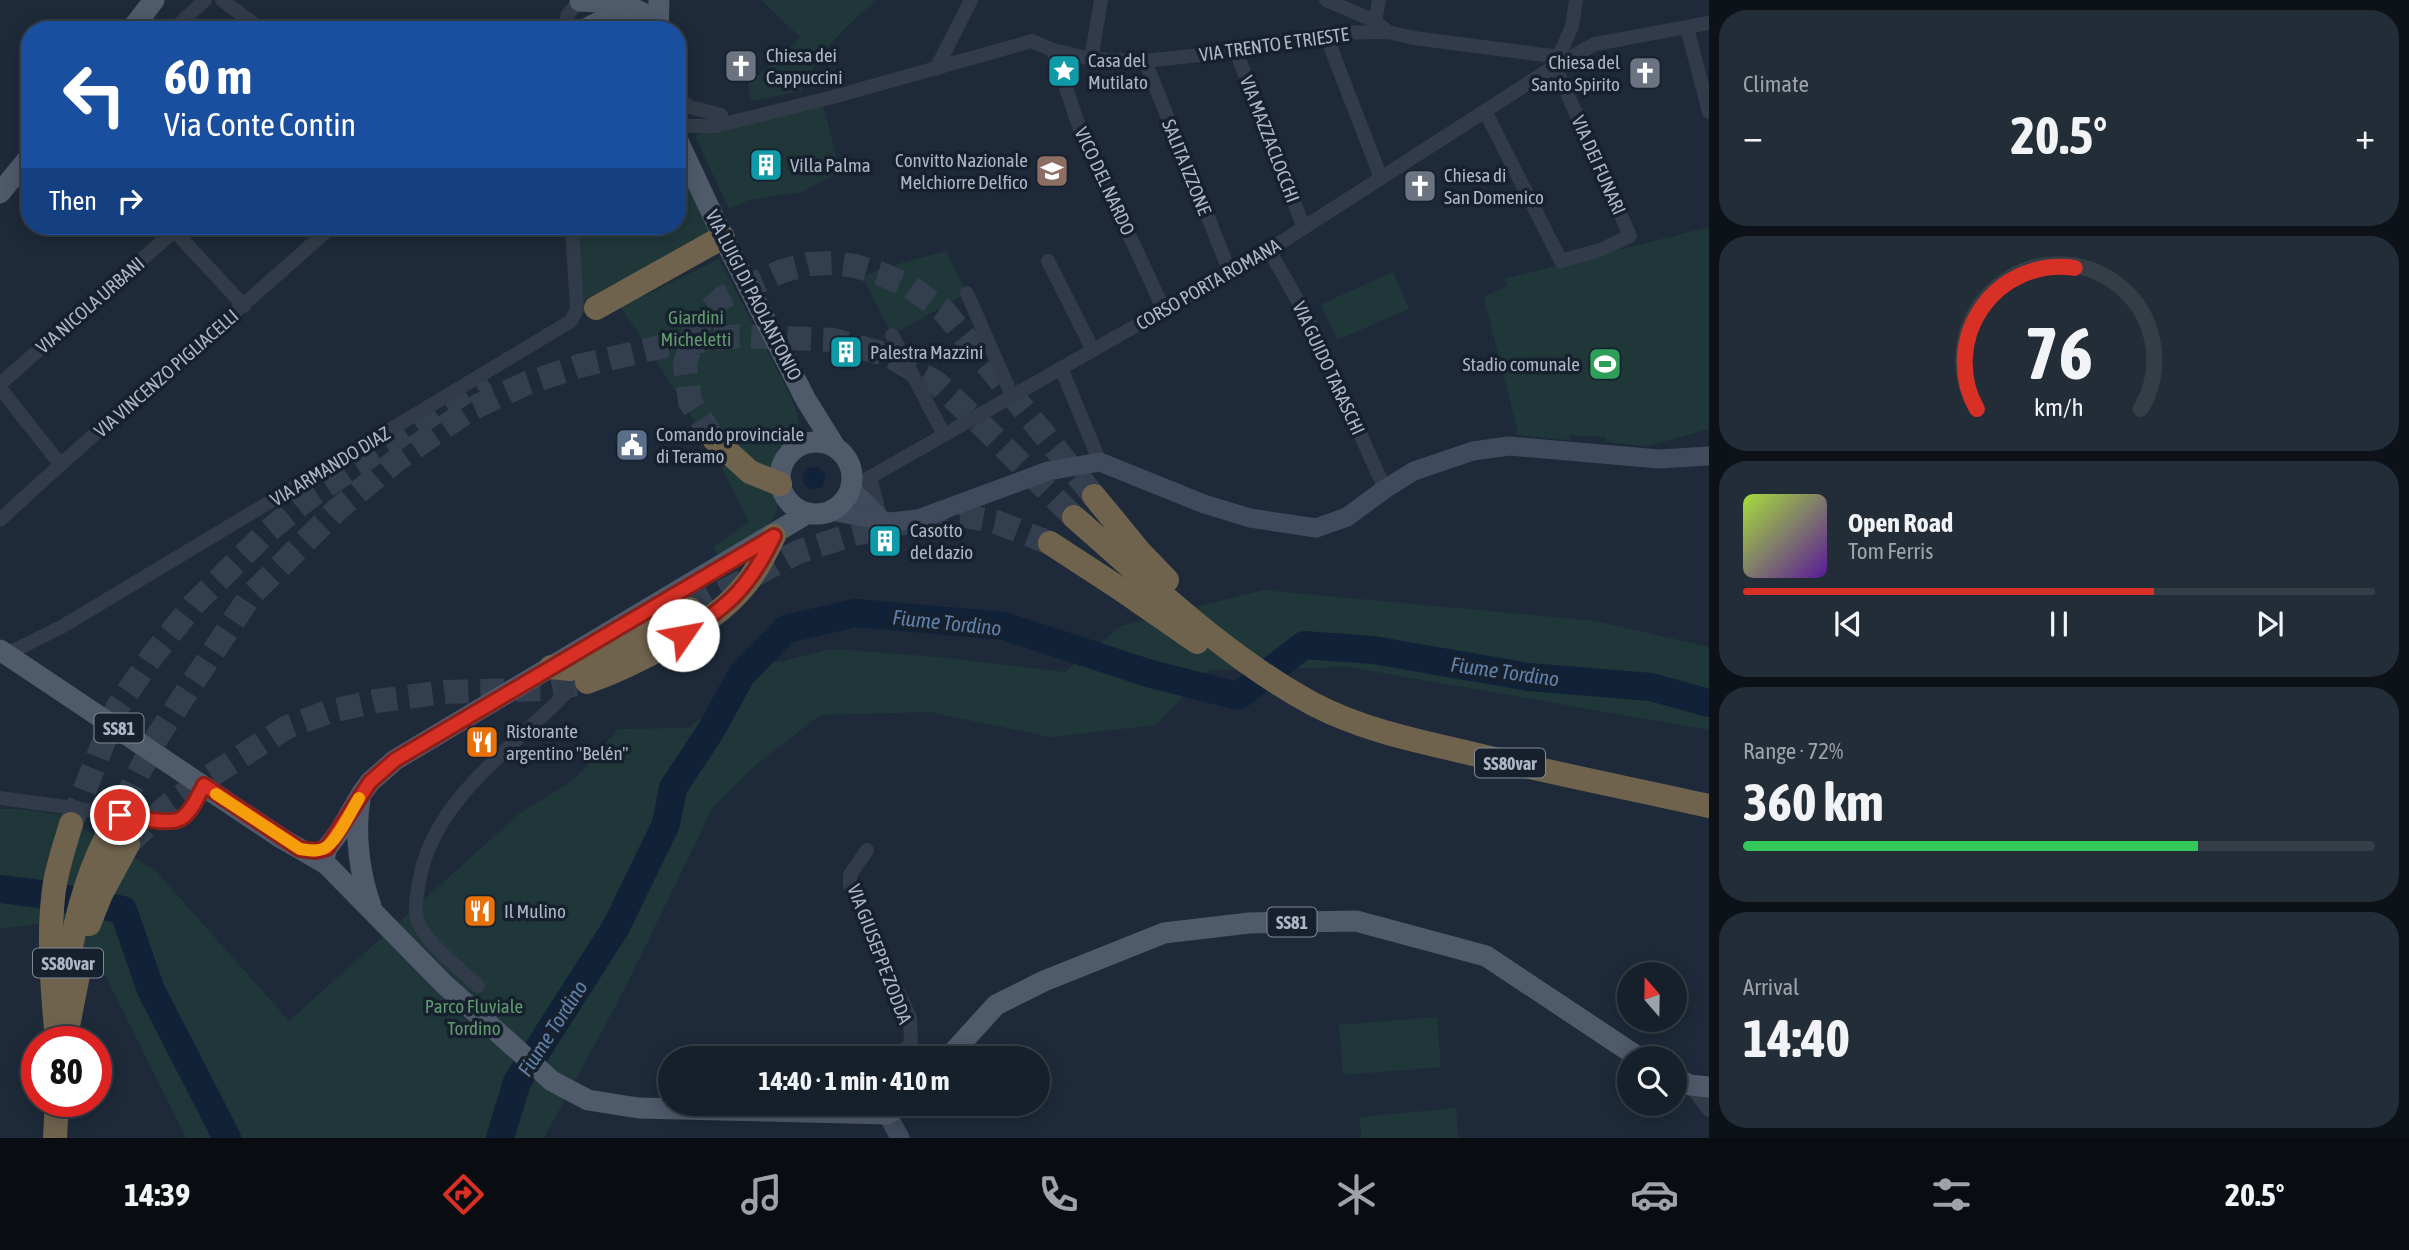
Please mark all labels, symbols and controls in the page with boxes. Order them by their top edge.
street label: VIA TRENTO E TRIESTE [1198,23,1350,65]
place label: Chiesa dei Cappuccini [766,44,843,88]
church icon: Chiesa dei Cappuccini [722,47,760,85]
text: 60 m [164,48,252,104]
icon: left [49,49,140,140]
place label: Casa del Mutilato [1088,49,1148,93]
place label: Chiesa del Santo Spirito [1532,51,1620,95]
place icon: Casa del Mutilato [1045,52,1083,90]
church icon: Chiesa del Santo Spirito [1626,54,1664,92]
text: Climate [1743,71,1809,97]
street label: VIA MAZZACLOCCHI [1236,73,1304,205]
text: 20.5° [2011,105,2107,165]
text: Via Conte Contin [164,106,356,143]
street label: VIA DEI FUNARI [1567,112,1631,218]
text: − [1743,114,1763,157]
text: + [2355,114,2375,157]
street label: SALITA IZZONE [1158,116,1216,218]
street label: VICO DEL NARDO [1070,124,1140,238]
building icon: Villa Palma [747,146,785,184]
place label: Convitto Nazionale Melchiorre Delfico [895,149,1028,193]
school or university icon: Convitto Nazionale Melchiorre Delfico [1033,152,1071,190]
place label: Villa Palma [790,154,871,176]
place label: Chiesa di San Domenico [1444,164,1544,208]
church icon: Chiesa di San Domenico [1401,167,1439,205]
icon: right [111,182,149,220]
text: Then [49,186,97,216]
street label: VIA LUIGI DI PAOLANTONIO [701,206,807,384]
street label: CORSO PORTA ROMANA [1132,233,1285,334]
street label: VIA NICOLA URBANI [32,252,148,358]
street label: VIA GUIDO TARASCHI [1288,298,1370,438]
street label: VIA VINCENZO PIGLIACELLI [90,305,242,441]
park label: Giardini Micheletti [661,306,731,350]
text: 76 [2025,312,2093,395]
building icon: Palestra Mazzini [827,333,865,371]
place label: Palestra Mazzini [870,341,983,363]
sports icon: Stadio comunale [1586,345,1624,383]
place label: Stadio comunale [1462,353,1580,375]
text: km/h [2034,393,2084,421]
street label: VIA ARMANDO DIAZ [266,421,394,510]
place label: Comando provinciale di Teramo [656,423,804,467]
public building icon: Comando provinciale di Teramo [613,426,651,464]
text: Open Road [1848,508,1953,538]
place label: Casotto del dazio [910,519,973,563]
building icon: Casotto del dazio [866,522,904,560]
text: Tom Ferris [1848,538,1933,564]
position arrow [646,598,720,672]
water label: Fiume Tordino [891,604,1003,640]
icon: previous [1829,605,1867,643]
icon: pause [2040,605,2078,643]
icon: next [2251,605,2289,643]
water label: Fiume Tordino [1449,652,1561,690]
road number: SS81 [94,714,144,742]
place label: Ristorante argentino "Belén" [506,720,628,764]
restaurant icon: Ristorante argentino "Belén" [463,723,501,761]
text: Range · 72% [1743,738,1843,764]
road number: SS80var [1475,748,1545,778]
text: 360 km [1743,772,1884,832]
pin [90,785,150,845]
icon: arrive [101,796,139,834]
street label: VIA GIUSEPPE ZODDA [843,881,917,1028]
restaurant icon: Il Mulino [461,892,499,930]
place label: Il Mulino [504,900,566,922]
road number: SS81 [1268,908,1316,937]
road number: SS80var [33,948,103,978]
north arrow [1617,962,1687,1032]
map controls [1617,962,1687,1116]
text: Arrival [1743,974,1799,1000]
water label: Fiume Tordino [512,976,592,1080]
park label: Parco Fluviale Tordino [425,995,523,1039]
text: 14:40 [1743,1008,1850,1068]
speed limit sign: 80 [21,1026,112,1117]
button: search [1617,1046,1687,1116]
text: 14:40 · 1 min · 410 m [759,1066,949,1096]
icon: directions [439,1170,488,1219]
icon: music [737,1170,786,1219]
icon: phone [1034,1170,1083,1219]
icon: climate [1332,1170,1381,1219]
icon: car [1630,1170,1679,1219]
icon: filters [1927,1170,1976,1219]
text: 14:39 [124,1176,190,1213]
text: 20.5° [2225,1176,2285,1213]

